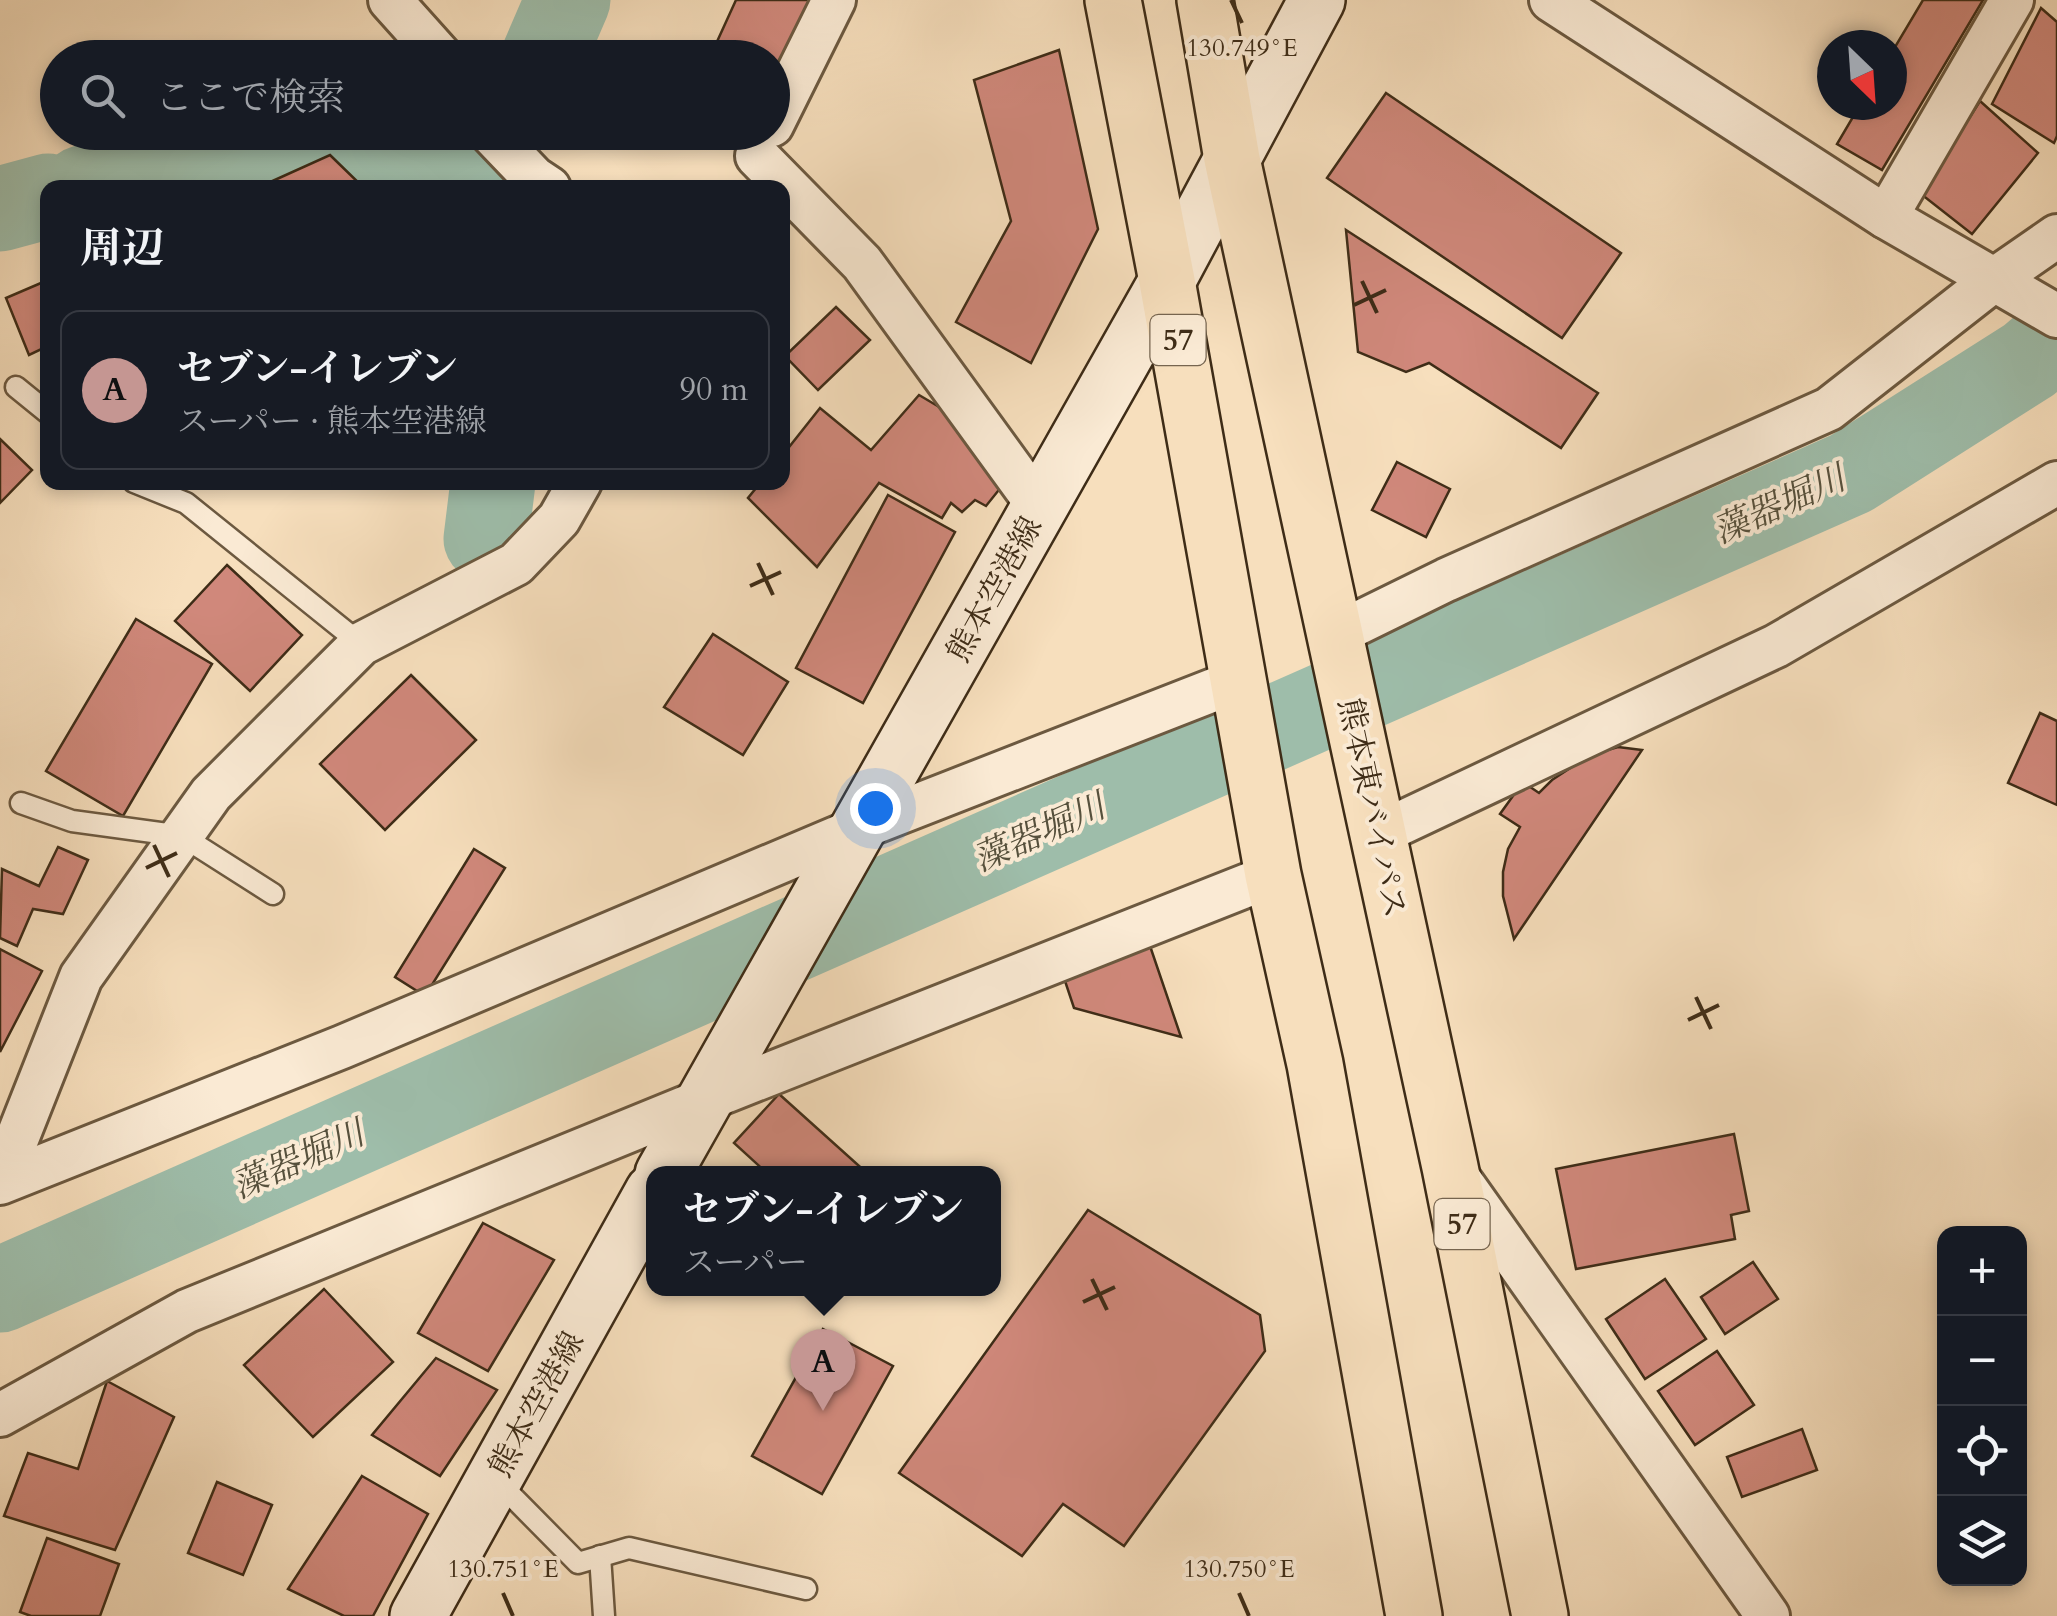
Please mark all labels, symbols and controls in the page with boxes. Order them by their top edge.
north arrow [1817,30,1907,120]
text: 130.749°E [1186,31,1298,65]
search box [40,40,790,150]
icon: search [75,68,130,123]
text: ここで検索 [155,72,345,124]
text: 周辺 [80,220,164,277]
road number: 57 [1150,315,1206,365]
text: セブン-イレブン [177,343,458,395]
text: A [102,368,127,412]
text: 90 m [680,368,748,412]
text: スーパー · 熊本空港線 [177,400,487,444]
water label: 藻器堀川 [1706,453,1857,555]
street label: 熊本空港線 [937,509,1053,670]
street label: 熊本東バイパス [1327,694,1417,922]
water label: 藻器堀川 [966,781,1117,883]
your location [850,783,901,834]
water label: 藻器堀川 [225,1108,376,1210]
popup [646,1166,1001,1296]
text: セブン-イレブン [683,1184,964,1236]
road number: 57 [1434,1199,1490,1249]
map controls [1937,1226,2027,1586]
button: + [1937,1226,2027,1316]
text: スーパー [683,1241,808,1285]
button: − [1937,1316,2027,1406]
street label: 熊本空港線 [479,1324,595,1485]
pin: A [790,1328,856,1411]
button: locate [1937,1406,2027,1496]
button: layers [1937,1496,2027,1586]
text: 130.751°E [447,1552,559,1586]
text: 130.750°E [1183,1552,1295,1586]

